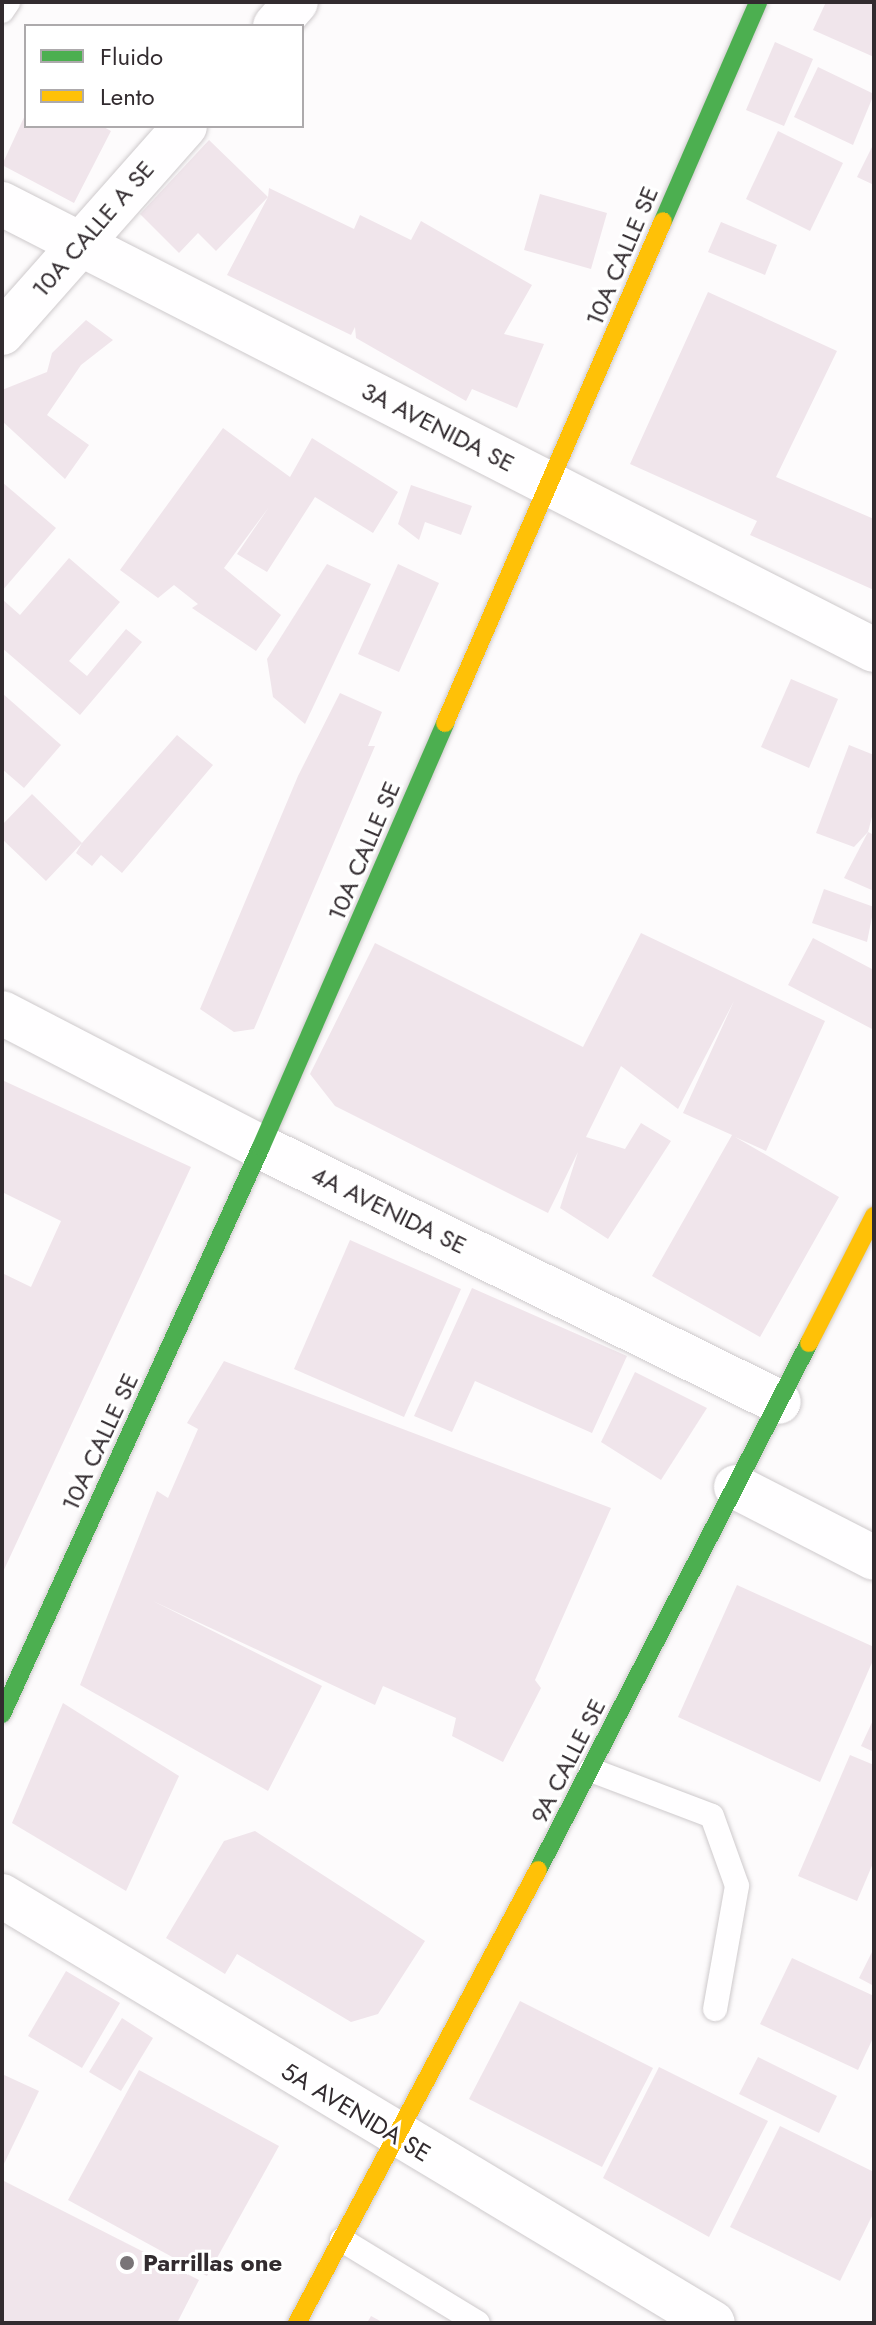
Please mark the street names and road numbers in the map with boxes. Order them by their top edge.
street label: 10A CALLE A SE [26,155,160,303]
street label: 10A CALLE SE [580,182,664,330]
street label: 3A AVENIDA SE [357,376,519,478]
street label: 10A CALLE SE [322,777,406,925]
street label: 4A AVENIDA SE [307,1160,471,1260]
street label: 10A CALLE SE [56,1369,144,1515]
street label: 9A CALLE SE [524,1694,612,1828]
street label: 5A AVENIDA SE [276,2056,436,2168]

